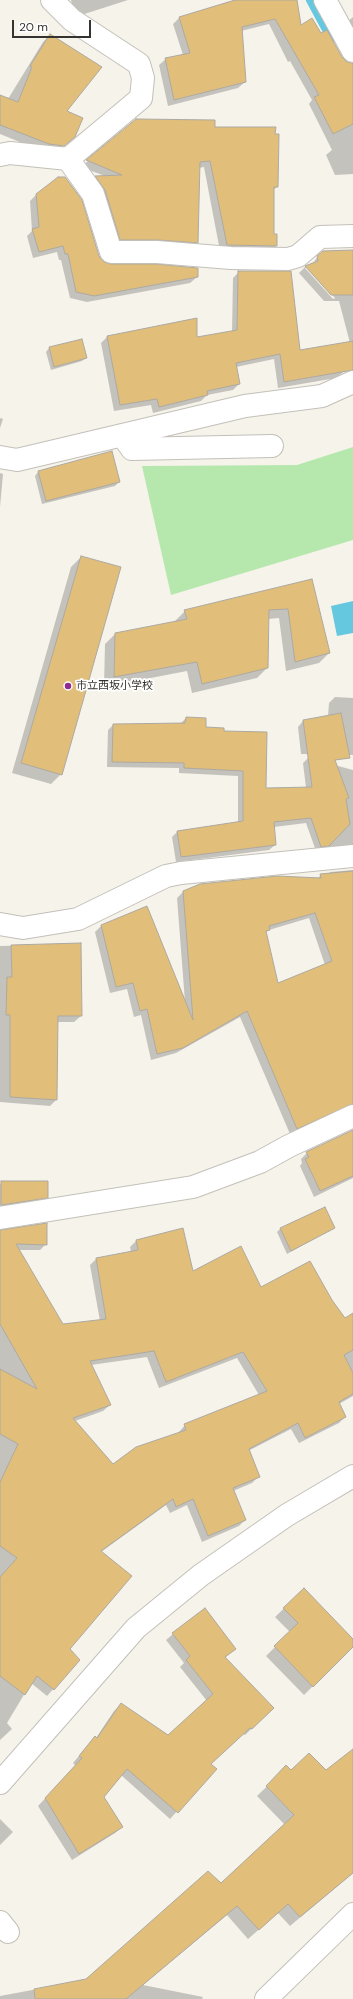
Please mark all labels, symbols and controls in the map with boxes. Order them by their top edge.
scale bar [14,12,93,38]
text: 20 m [19,19,48,35]
place label: 市立西坂小学校 [76,679,153,693]
marker: 市立西坂小学校 [63,681,73,691]

